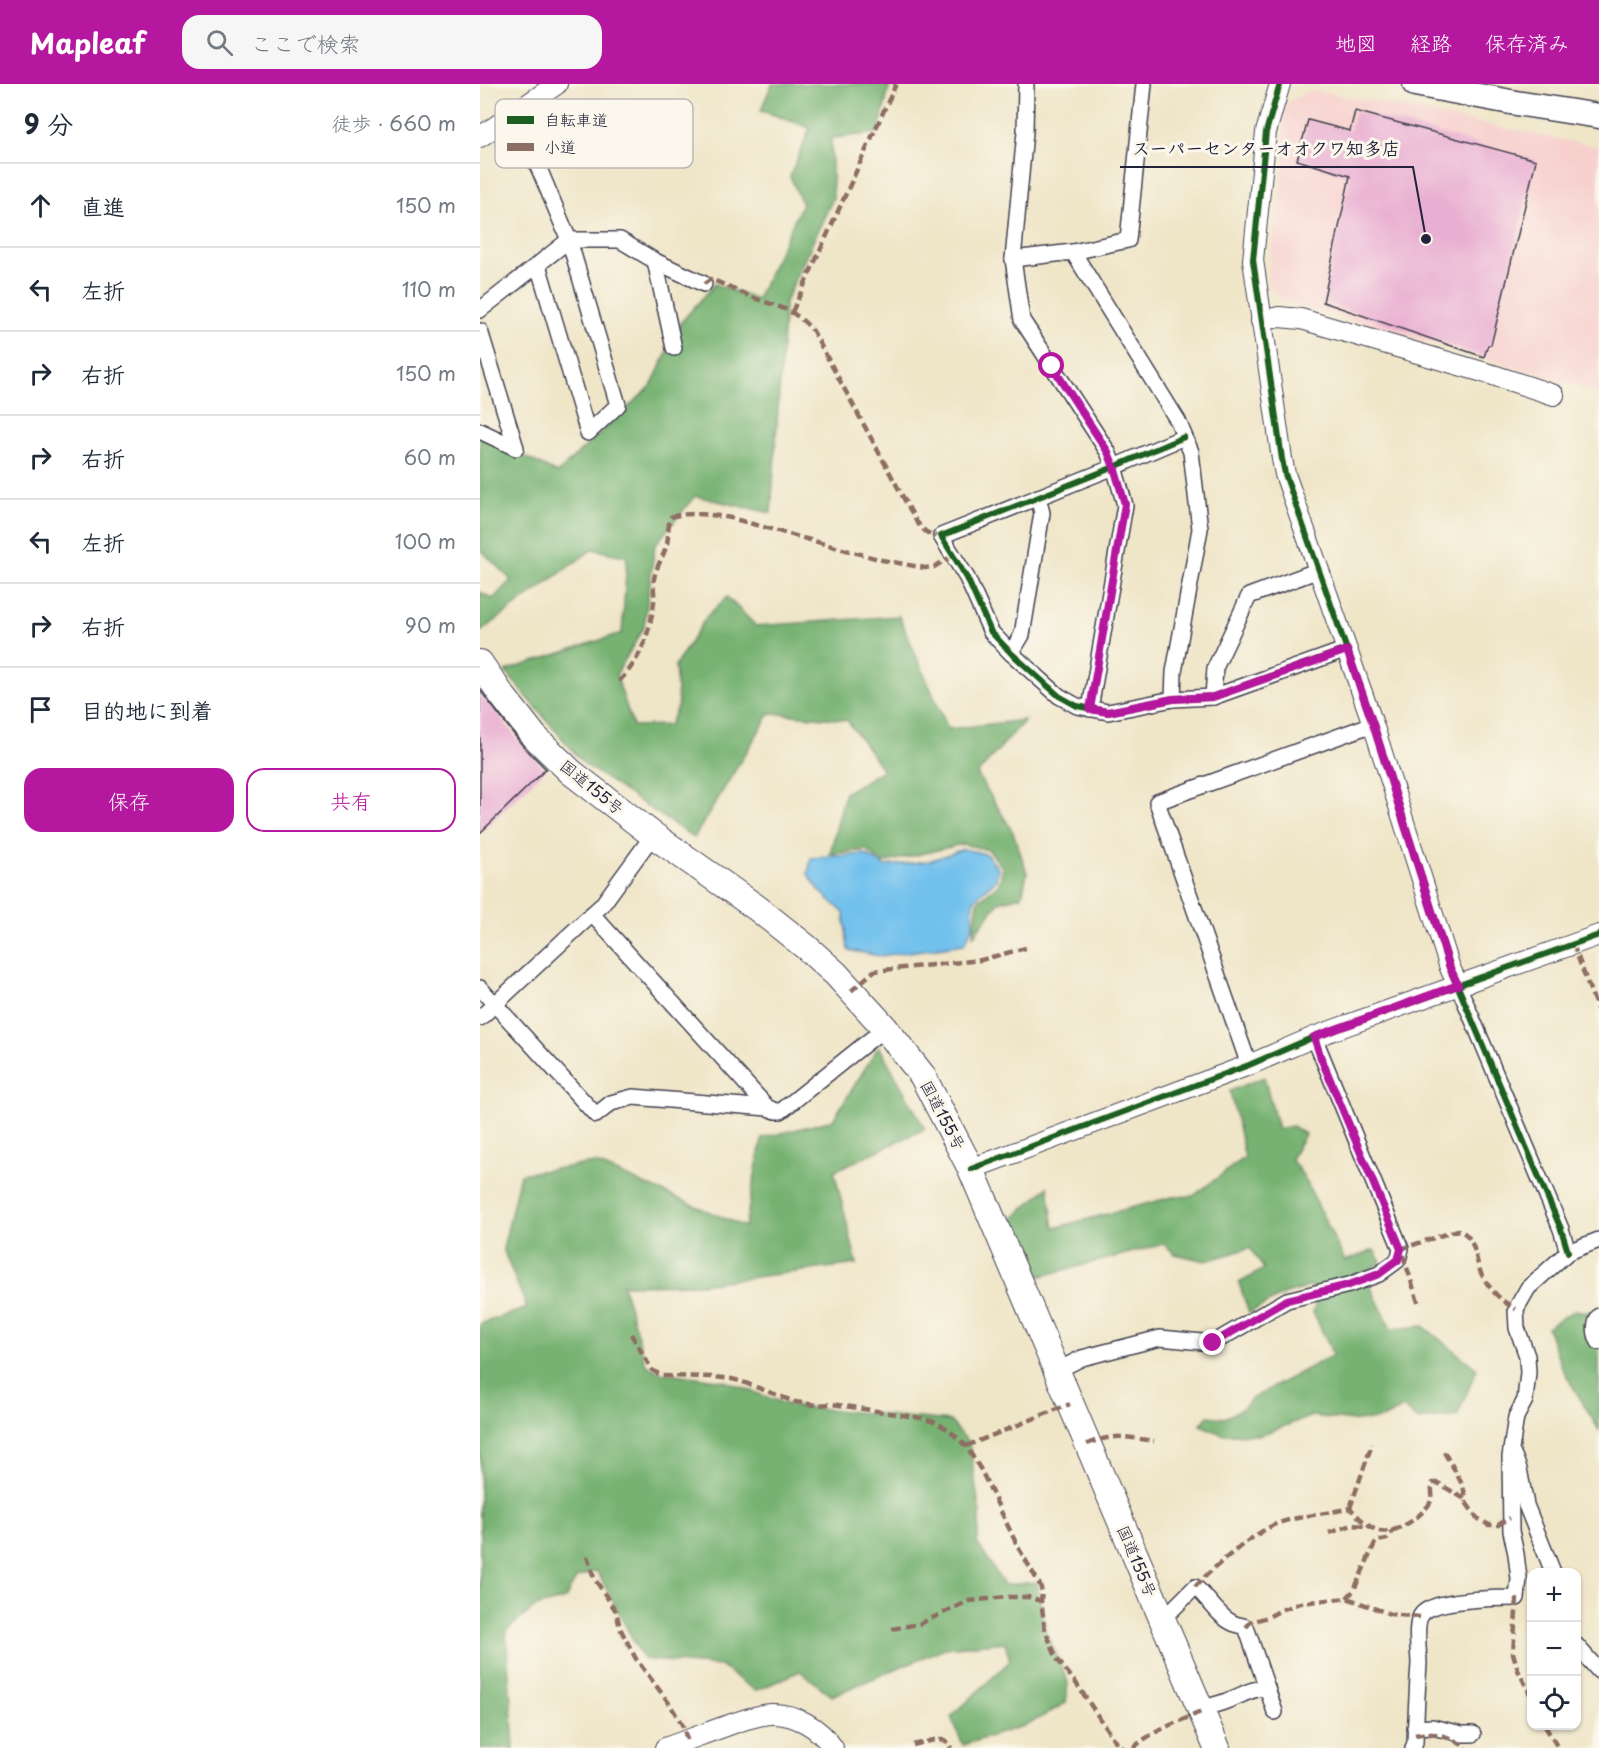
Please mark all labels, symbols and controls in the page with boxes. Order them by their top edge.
search box [182,15,602,69]
text: Mapleaf [30,21,146,64]
icon: search [203,26,236,59]
text: ここで検索 [251,26,361,59]
text: 地図 [1335,26,1377,58]
text: 経路 [1410,26,1452,58]
text: 保存済み [1485,26,1569,58]
legend [495,99,693,168]
text: 9 分 [24,104,73,143]
text: 自転車道 [544,107,608,131]
text: 徒歩 · 660 m [331,108,456,138]
callout: スーパーセンターオオクワ知多店 [1120,131,1413,167]
text: 小道 [544,134,576,158]
text: スーパーセンターオオクワ知多店 [1132,134,1400,161]
icon: ahead [24,189,57,222]
text: 直進 [81,189,125,222]
text: 150 m [396,190,456,220]
icon: left [24,273,57,306]
text: 左折 [81,273,125,306]
text: 110 m [402,274,456,304]
route start [1038,352,1064,378]
icon: right [24,357,57,390]
text: 右折 [81,357,125,390]
text: 150 m [396,358,456,388]
icon: right [24,441,57,474]
text: 右折 [81,441,125,474]
text: 60 m [404,442,456,472]
icon: left [24,525,57,558]
text: 左折 [81,525,125,558]
text: 100 m [395,526,456,556]
icon: right [24,609,57,642]
text: 右折 [81,609,125,642]
text: 90 m [405,610,456,640]
icon: arrive [24,693,57,726]
text: 目的地に到着 [81,693,213,726]
street label: 国道155号 [556,753,630,819]
button: 保存 [24,768,234,832]
button: 共有 [246,768,456,832]
street label: 国道155号 [916,1075,972,1154]
route end [1199,1329,1225,1355]
street label: 国道155号 [1112,1521,1164,1600]
map controls [1527,1568,1581,1730]
button: + [1527,1568,1581,1622]
button: − [1527,1622,1581,1676]
button: locate [1527,1676,1581,1730]

